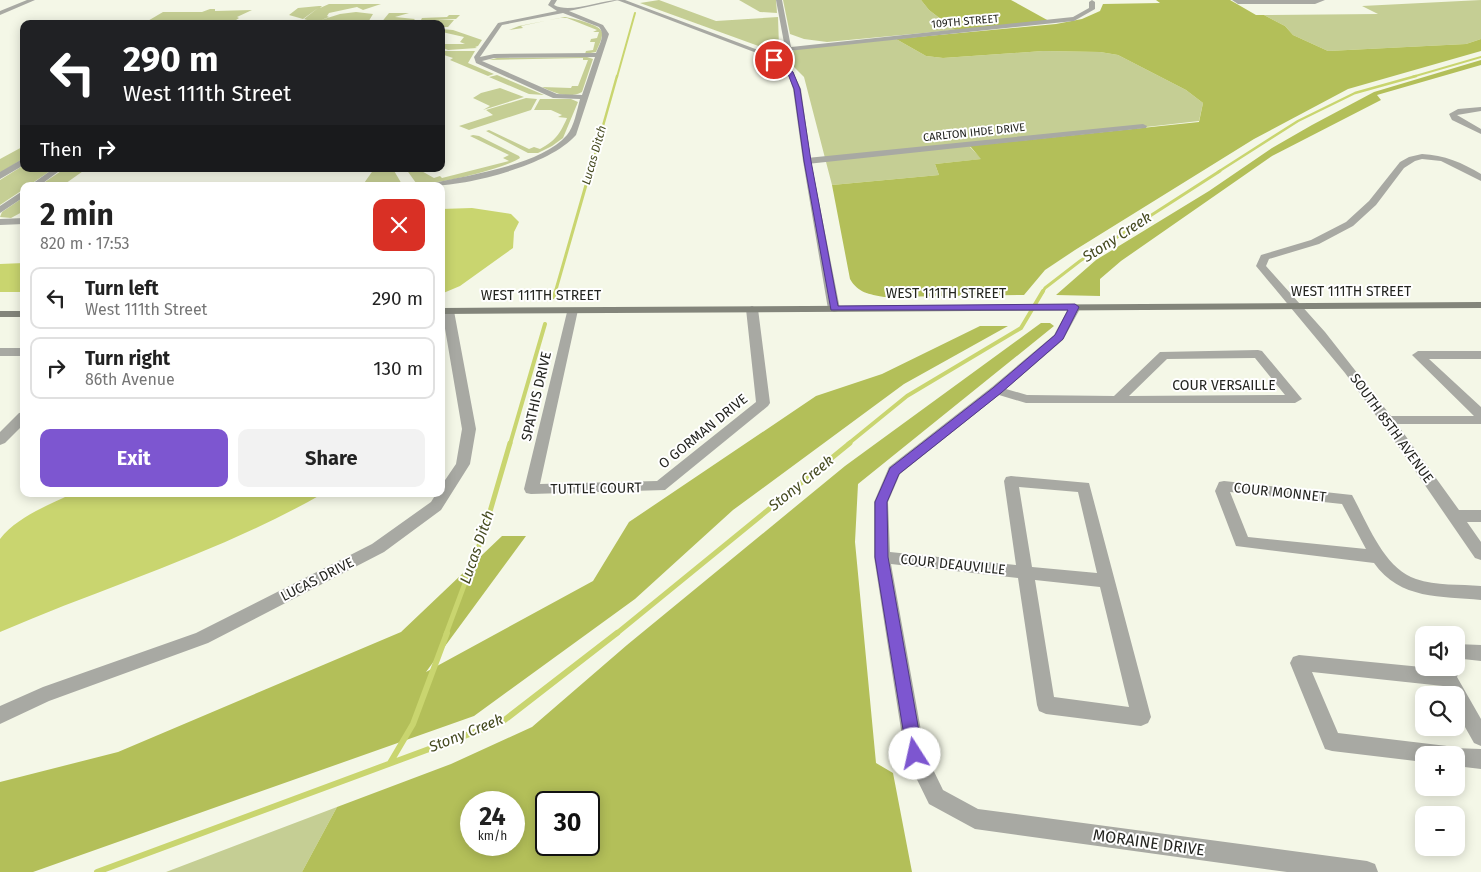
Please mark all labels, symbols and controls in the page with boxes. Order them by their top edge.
street label: 109TH STREET [931,12,1000,31]
text: 290 m [123,38,219,80]
pin [753,39,795,81]
icon: left [40,40,105,105]
icon: arrive [760,46,788,74]
text: West 111th Street [123,80,291,107]
street label: CARLTON IHDE DRIVE [922,121,1026,144]
water label: Lucas Ditch [579,124,609,186]
icon: right [92,135,120,163]
text: Then [40,138,82,161]
text: 2 min [40,197,114,233]
button: close [373,199,425,251]
water label: Stony Creek [1078,208,1155,266]
text: 820 m · 17:53 [40,234,130,253]
text: Turn left [85,277,159,300]
street label: WEST 111TH STREET [1291,283,1412,300]
icon: left [42,284,70,312]
street label: WEST 111TH STREET [886,285,1007,302]
text: 290 m [372,287,423,310]
street label: WEST 111TH STREET [481,287,602,304]
text: West 111th Street [85,300,207,319]
text: Turn right [85,347,170,370]
street label: SPATHIS DRIVE [518,350,555,443]
icon: right [42,354,70,382]
text: 130 m [373,357,423,380]
text: 86th Avenue [85,370,175,389]
street label: SOUTH 85TH AVENUE [1346,370,1437,486]
street label: COUR VERSAILLE [1172,377,1276,394]
street label: O GORMAN DRIVE [655,390,751,472]
button: Exit [40,429,228,487]
button: Share [238,429,425,487]
water label: Stony Creek [764,451,837,515]
street label: TUTTLE COURT [550,479,642,498]
street label: COUR MONNET [1233,479,1328,506]
water label: Lucas Ditch [456,508,498,586]
street label: COUR DEAUVILLE [899,551,1006,578]
street label: LUCAS DRIVE [278,554,357,605]
map controls [1415,626,1465,856]
button: sound [1415,626,1465,676]
button: search [1415,686,1465,736]
water label: Stony Creek [425,710,506,756]
position arrow [888,727,940,779]
button: + [1415,746,1465,796]
speed limit sign: 30 [535,791,600,856]
text: 24 [479,802,506,832]
button: − [1415,806,1465,856]
street label: MORAINE DRIVE [1092,825,1206,860]
text: km/h [478,829,507,843]

